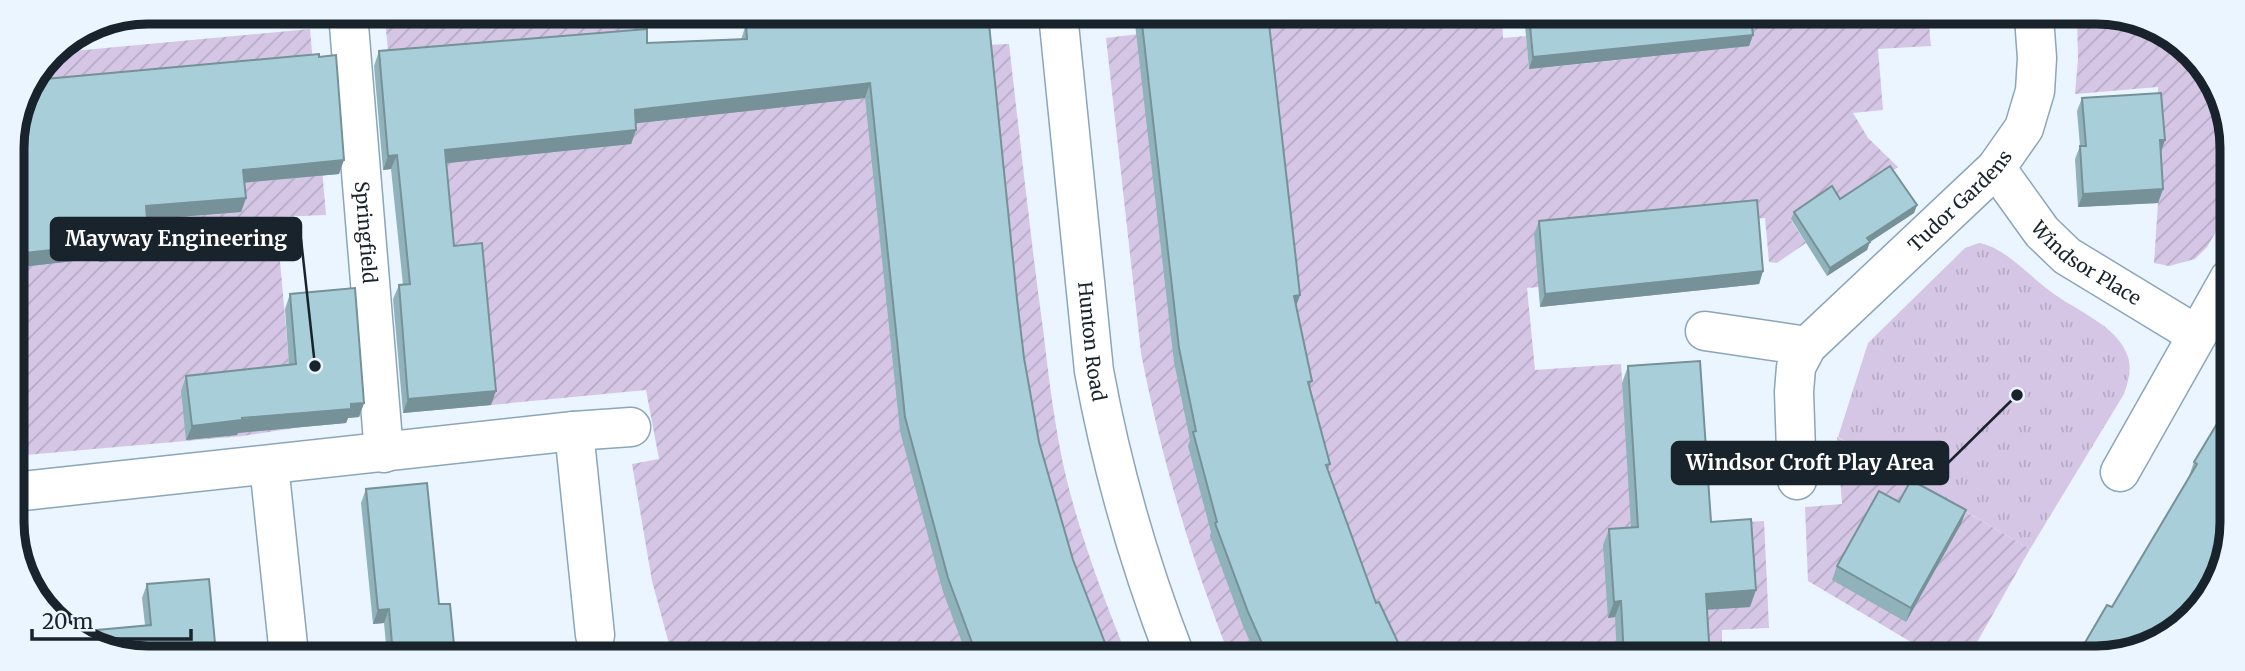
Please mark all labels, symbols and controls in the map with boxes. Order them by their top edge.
street label: Tudor Gardens [1903,145,2017,257]
street label: Springfield [350,180,382,284]
street label: Windsor Place [2025,215,2146,310]
callout: Mayway Engineering [51,218,301,260]
text: Mayway Engineering [65,225,287,252]
street label: Hunton Road [1073,280,1112,403]
callout: Windsor Croft Play Area [1672,442,1948,484]
text: Windsor Croft Play Area [1685,449,1934,476]
scale bar [32,598,191,642]
text: 20 m [42,608,94,635]

